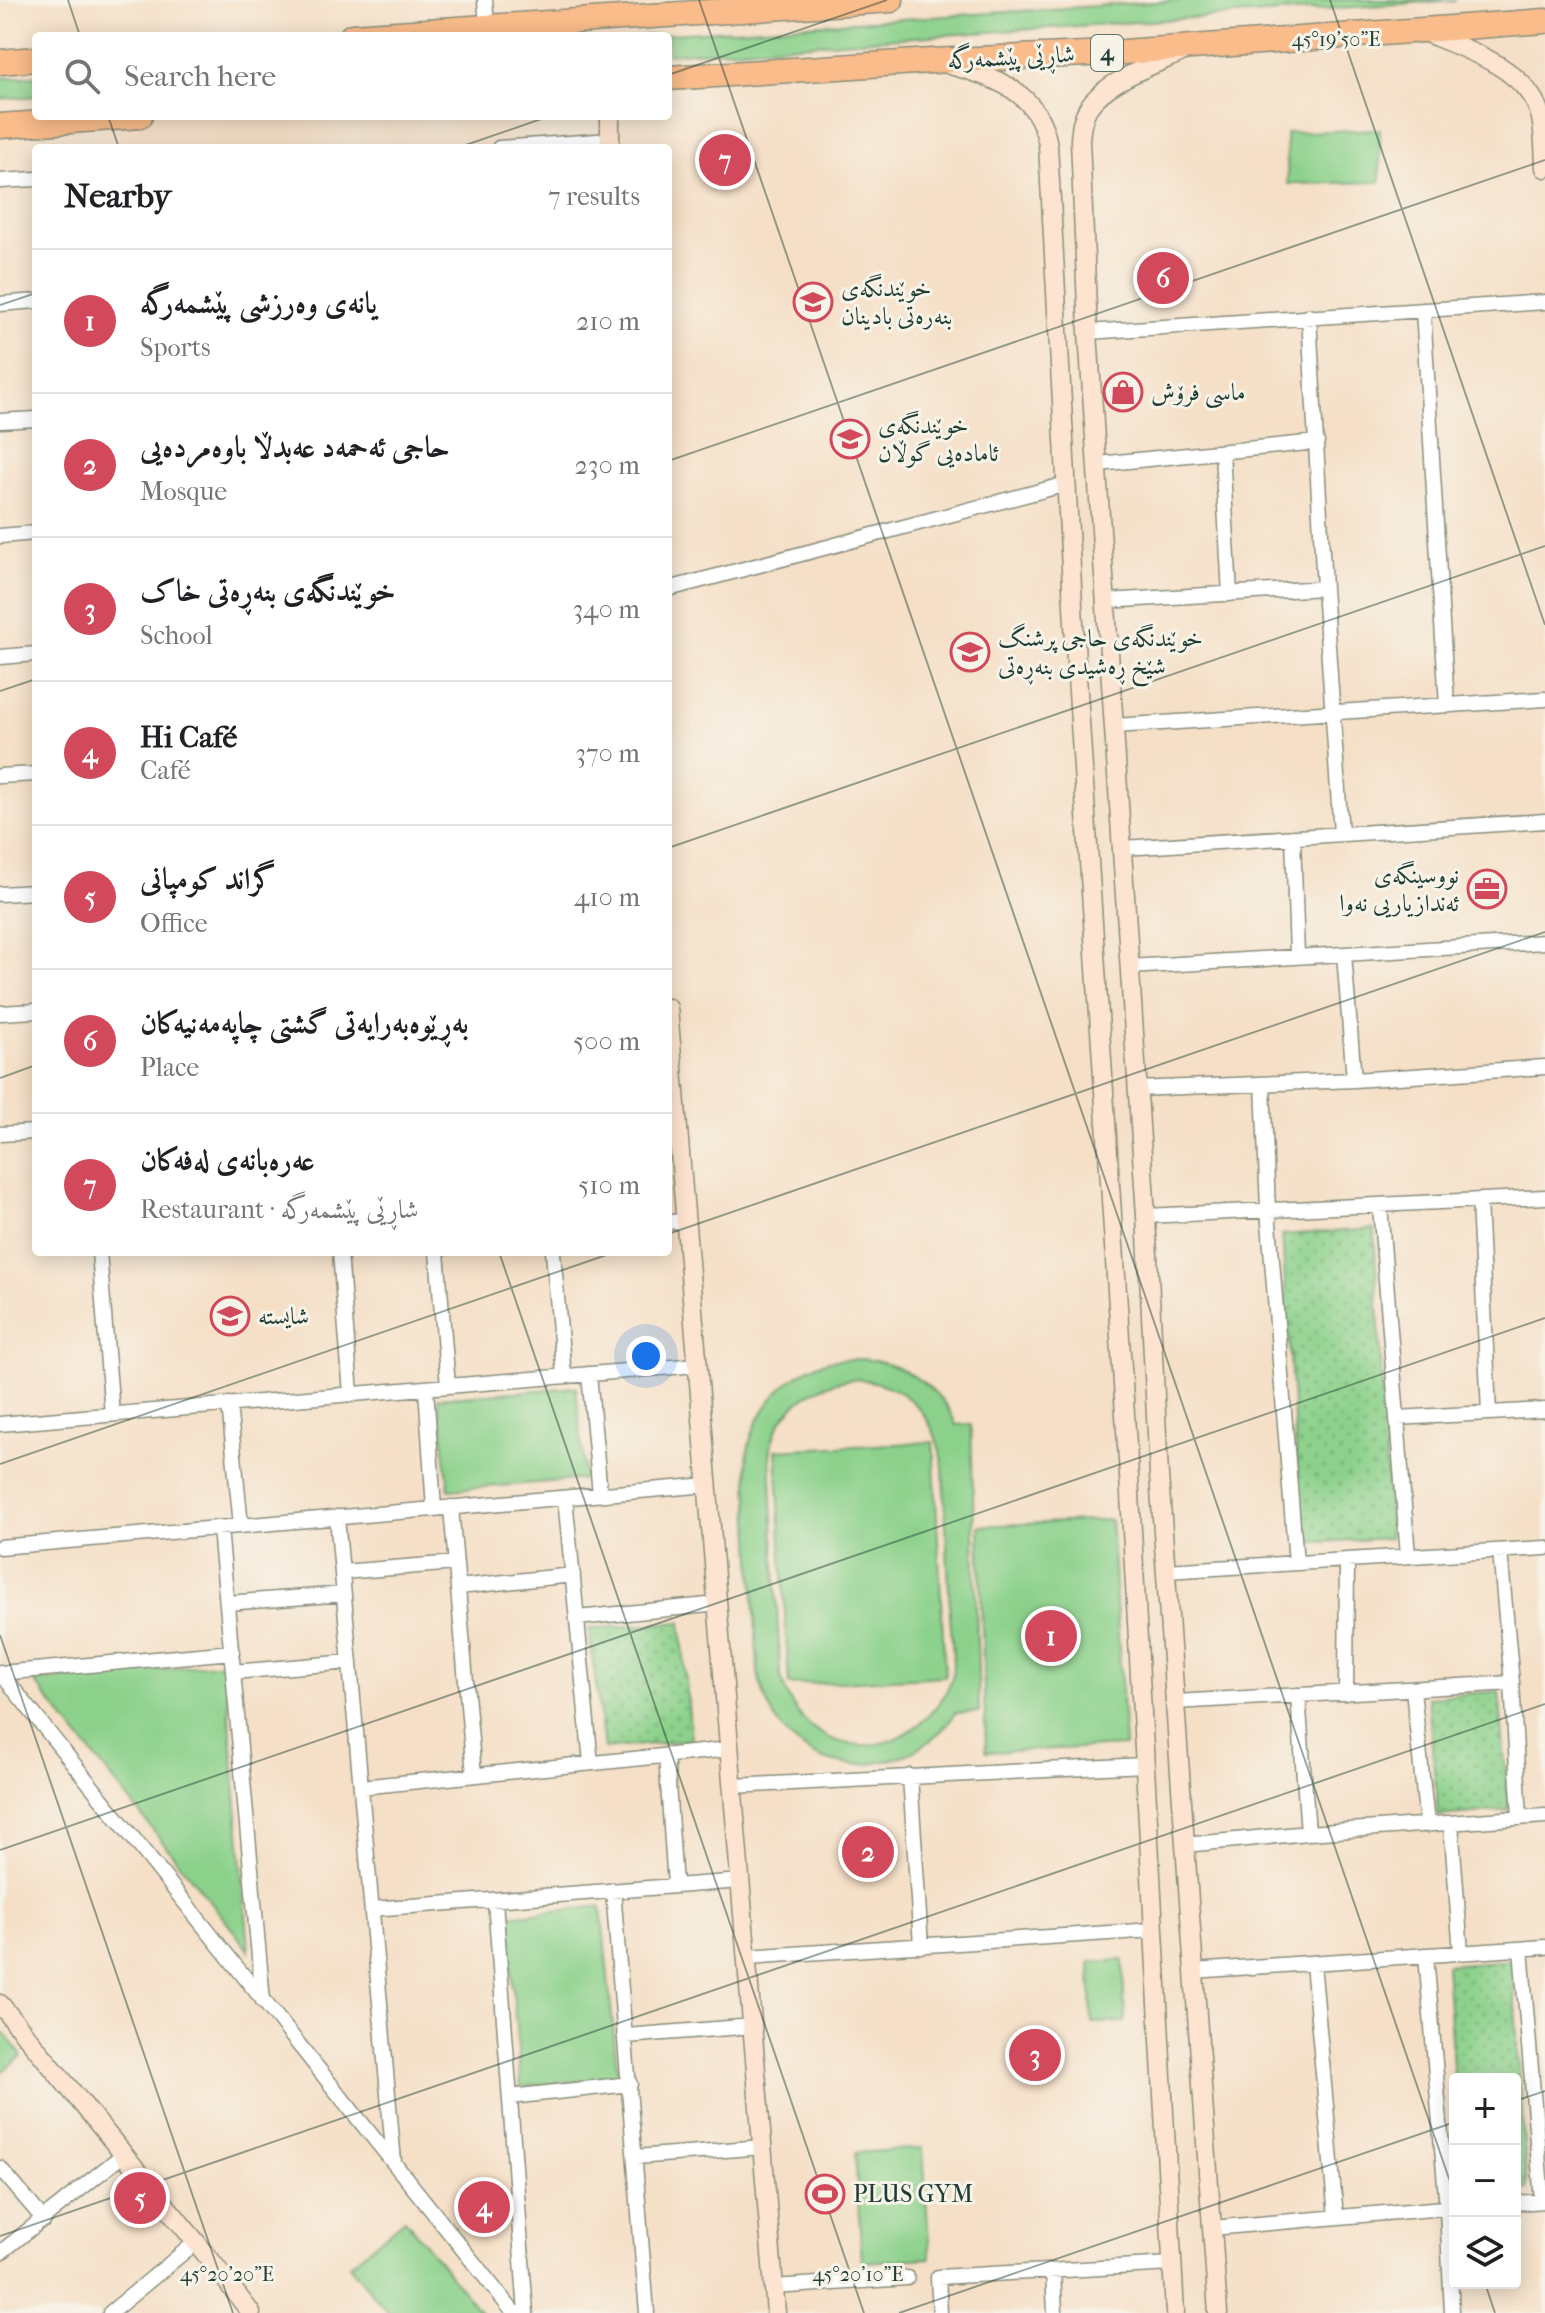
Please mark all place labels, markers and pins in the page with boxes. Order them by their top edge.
pin: 7 [699,130,751,190]
pin: 6 [1137,248,1189,308]
place label: خوێندنگەی بنەرەتی بادینان [841,273,952,331]
school or university icon: خوێندنگەی بنەرەتی بادینان [792,281,834,323]
shop icon: ماسی فرۆش [1102,371,1144,413]
place label: ماسی فرۆش [1151,378,1245,409]
place label: خوێندنگەی ئامادەیی گوڵان [878,410,999,468]
school or university icon: خوێندنگەی ئامادەیی گوڵان [829,418,871,460]
place label: خوێندنگەی حاجی پرشنگ شێخ ڕەشیدی بنەڕەتی [998,623,1203,687]
school or university icon: خوێندنگەی حاجی پرشنگ شێخ ڕەشیدی بنەڕەتی [949,631,991,673]
place label: نووسینگەی ئەندازیاریی نەوا [1339,860,1459,918]
office icon: نووسینگەی ئەندازیاریی نەوا [1466,868,1508,910]
school or university icon: شایستە [209,1295,251,1337]
place label: شایستە [258,1302,309,1330]
pin: 1 [1025,1606,1077,1666]
pin: 2 [842,1822,894,1882]
pin: 3 [1009,2025,1061,2085]
pin: 5 [114,2168,166,2228]
sports icon: PLUS GYM [804,2173,846,2215]
pin: 4 [458,2177,510,2237]
place label: PLUS GYM [853,2180,973,2208]

